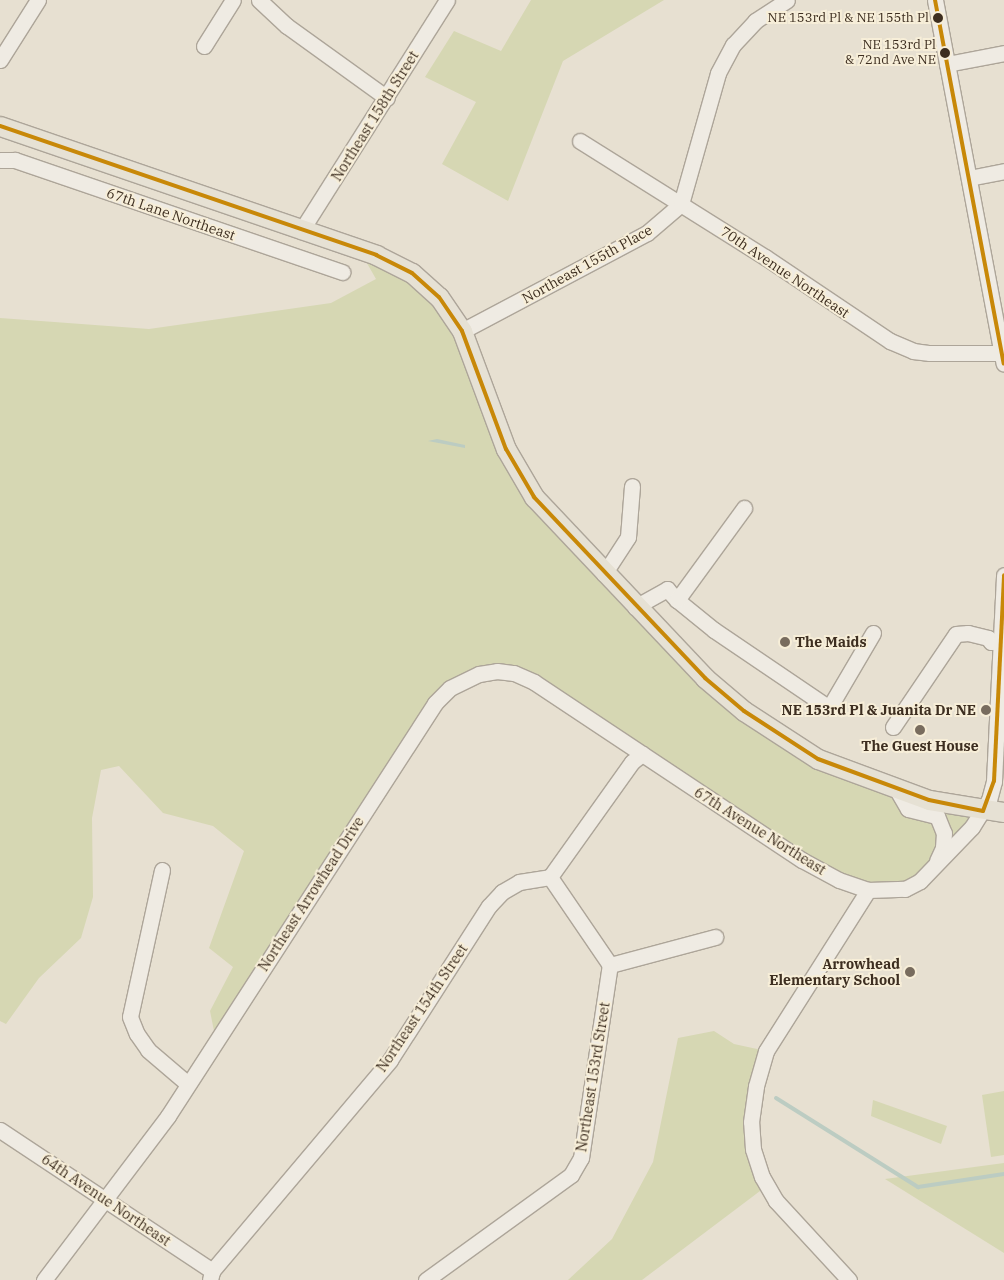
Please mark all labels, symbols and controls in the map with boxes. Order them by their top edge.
place label: NE 153rd Pl & NE 155th Pl [768,10,929,26]
marker: NE 153rd Pl & NE 155th Pl [933,13,943,23]
place label: NE 153rd Pl & 72nd Ave NE [845,38,936,69]
street label: Northeast 158th Street [328,48,422,184]
marker: NE 153rd Pl & 72nd Ave NE [940,48,950,58]
street label: 67th Lane Northeast [104,184,238,244]
street label: Northeast 155th Place [519,221,655,307]
street label: 70th Avenue Northeast [717,223,853,321]
place label: The Maids [795,634,867,650]
marker: The Maids [779,636,791,648]
place label: NE 153rd Pl & Juanita Dr NE [782,702,976,718]
marker: NE 153rd Pl & Juanita Dr NE [980,704,992,716]
marker: The Guest House [914,724,926,736]
place label: The Guest House [861,738,979,754]
street label: 67th Avenue Northeast [691,784,829,878]
street label: Northeast Arrowhead Drive [255,814,367,974]
street label: Northeast 154th Street [373,941,471,1075]
place label: Arrowhead Elementary School [769,956,900,989]
marker: Arrowhead Elementary School [904,966,916,978]
street label: Northeast 153rd Street [573,1001,613,1153]
street label: 64th Avenue Northeast [38,1151,174,1249]

